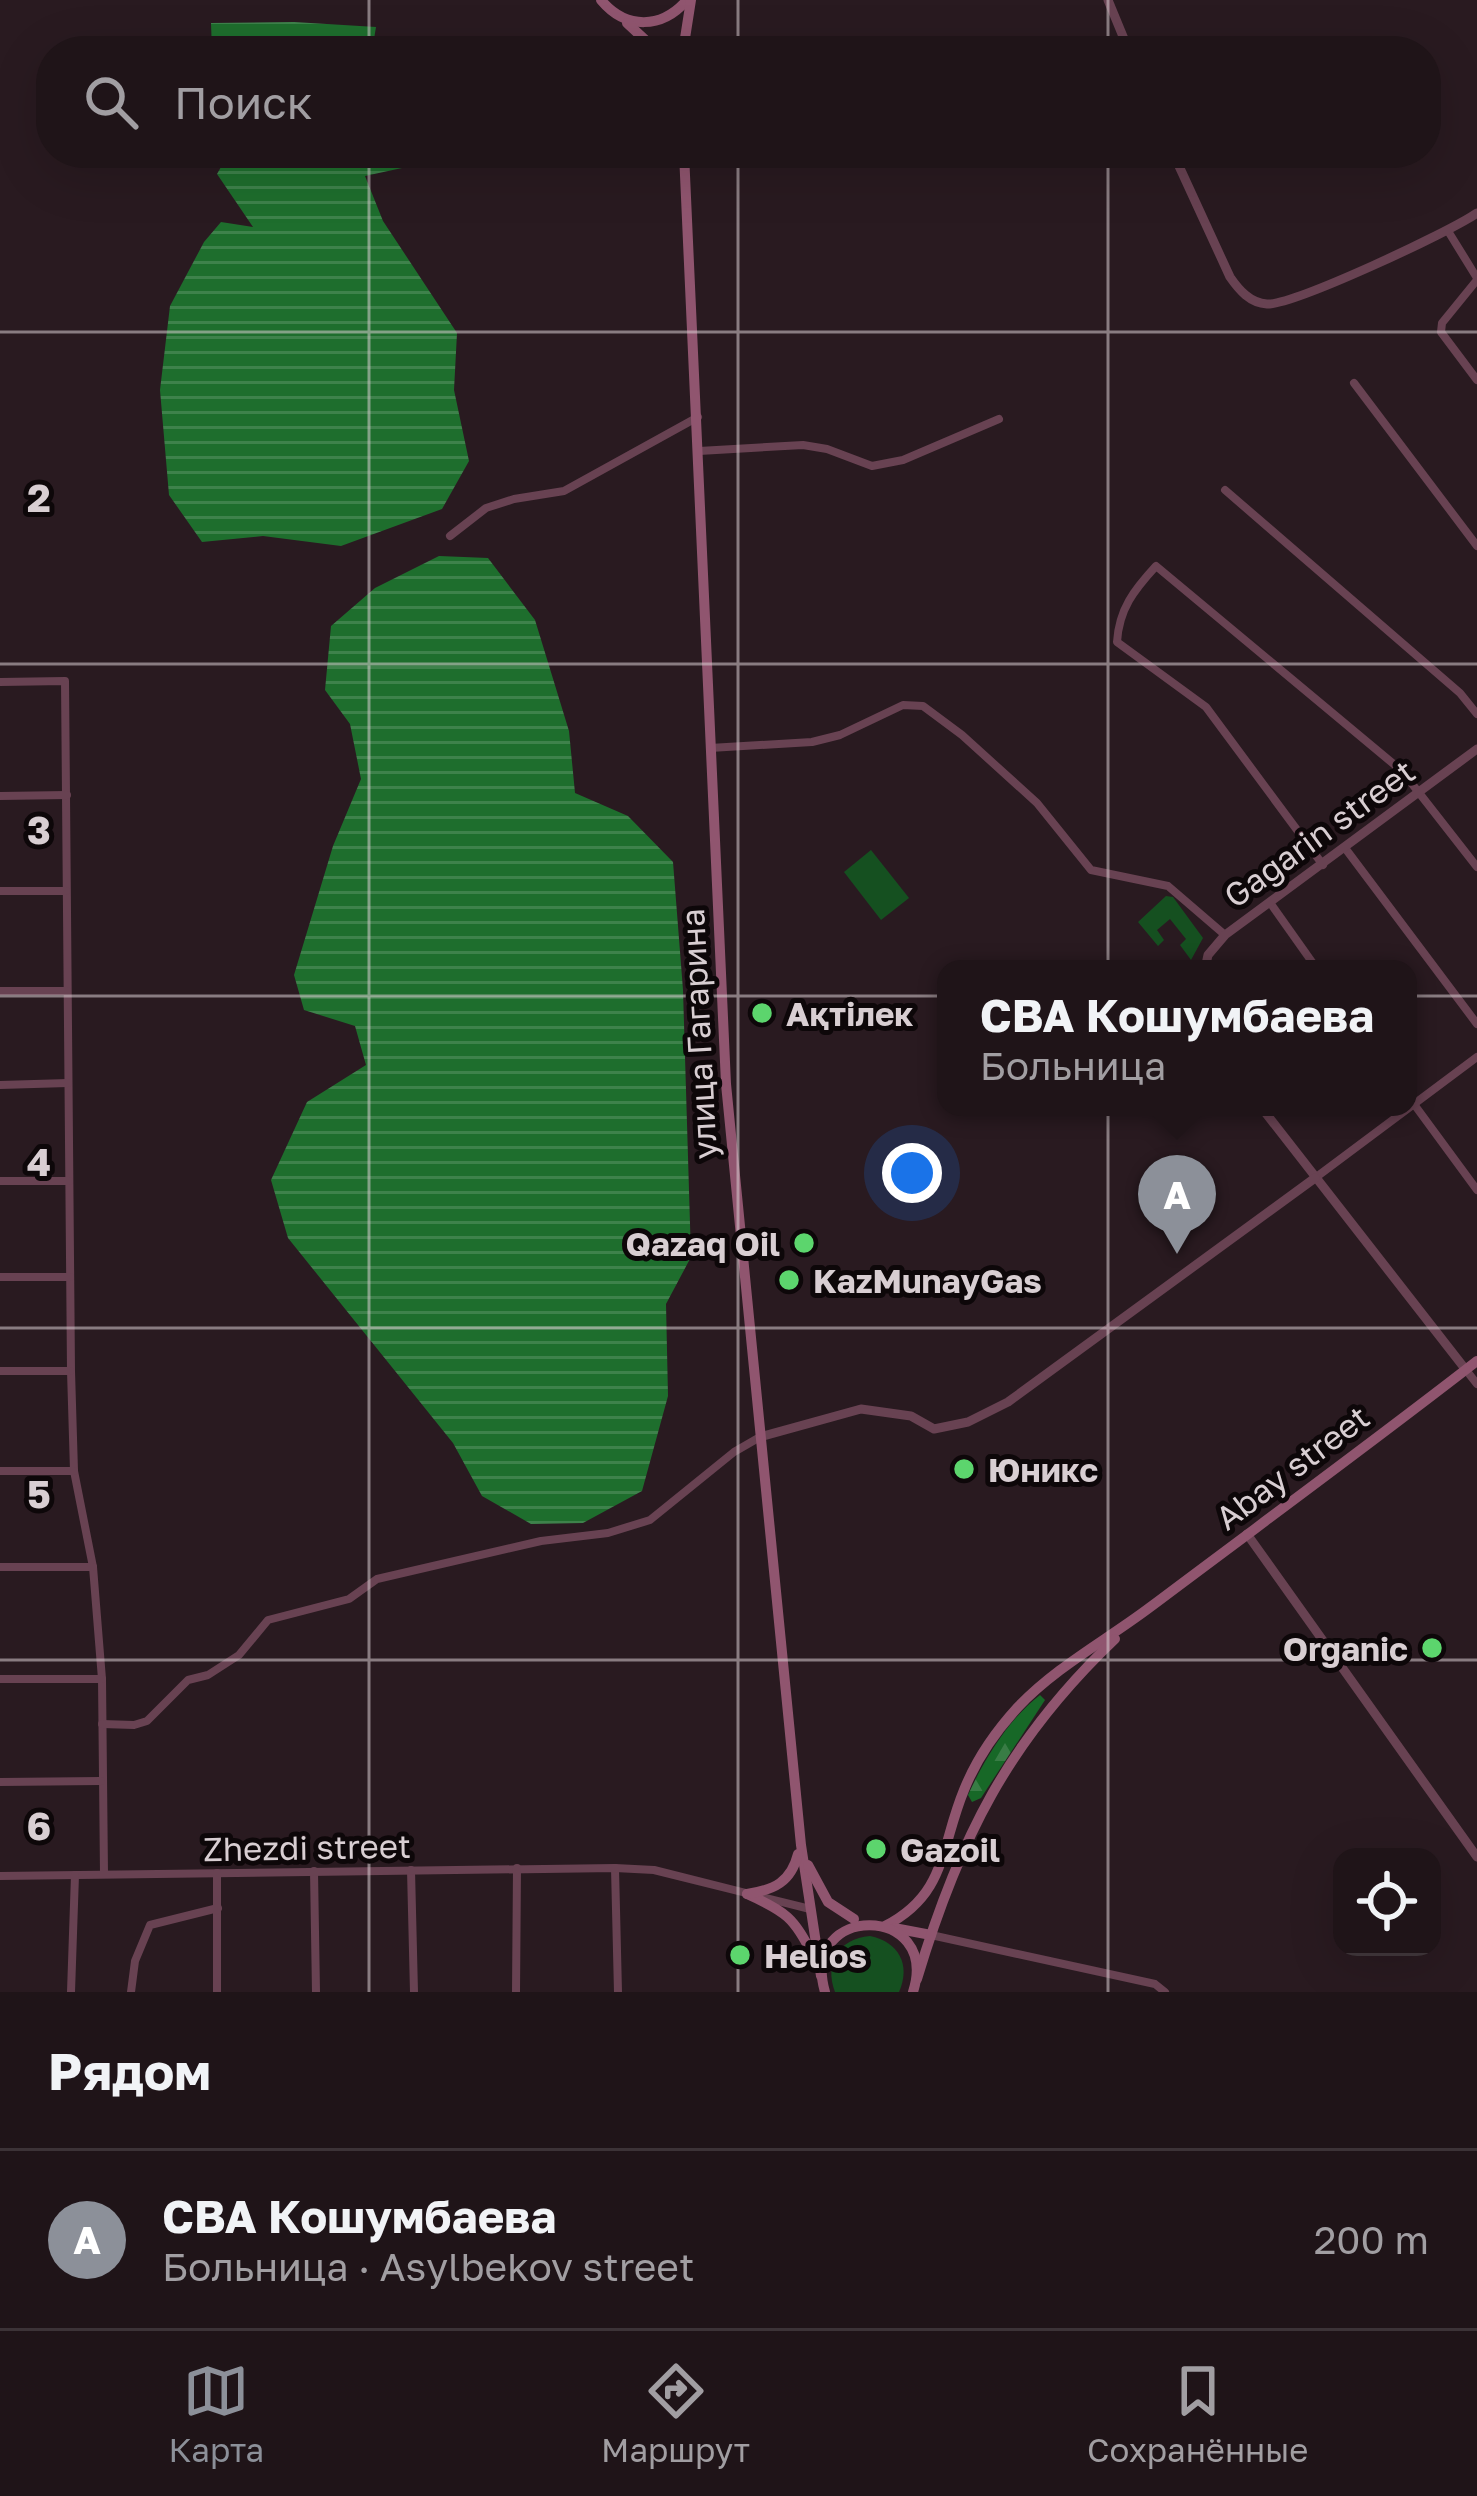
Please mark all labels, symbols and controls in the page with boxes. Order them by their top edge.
search box [36,36,1441,168]
icon: search [78,69,144,135]
text: Поиск [174,75,313,129]
text: 2 [27,474,51,521]
street label: Gagarin street [1216,751,1422,915]
text: 3 [27,806,51,853]
street label: улица Гагарина [672,908,724,1160]
popup [937,960,1417,1116]
text: СВА Кошумбаева [980,988,1374,1042]
place label: Ақтілек [786,994,914,1033]
marker: Ақтілек [749,1000,775,1026]
text: Больница [980,1042,1166,1089]
text: 4 [27,1138,51,1185]
your location [882,1143,942,1203]
pin: A [1138,1155,1216,1254]
place label: Qazaq Oil [625,1224,780,1263]
marker: Qazaq Oil [791,1230,817,1256]
place label: KazMunayGas [813,1261,1042,1300]
marker: KazMunayGas [776,1267,802,1293]
street label: Abay street [1208,1397,1376,1537]
place label: Юникс [988,1450,1098,1489]
marker: Юникс [951,1456,977,1482]
text: 5 [27,1470,51,1517]
place label: Organic [1283,1629,1408,1668]
marker: Organic [1419,1635,1445,1661]
text: 6 [27,1802,51,1849]
street label: Zhezdi street [203,1826,411,1868]
place label: Gazoil [900,1830,1000,1869]
marker: Gazoil [863,1836,889,1862]
map controls [1333,1848,1441,1956]
button: locate [1333,1848,1441,1956]
place label: Helios [764,1936,867,1975]
marker: Helios [727,1942,753,1968]
text: Рядом [48,2040,211,2101]
text: СВА Кошумбаева [162,2189,556,2243]
text: A [73,2216,101,2263]
text: 200 m [1314,2216,1429,2263]
text: Больница · Asylbekov street [162,2243,695,2290]
tab: Карта [169,2358,264,2469]
tab: Маршрут [601,2358,750,2469]
tab: Сохранённые [1087,2358,1308,2469]

